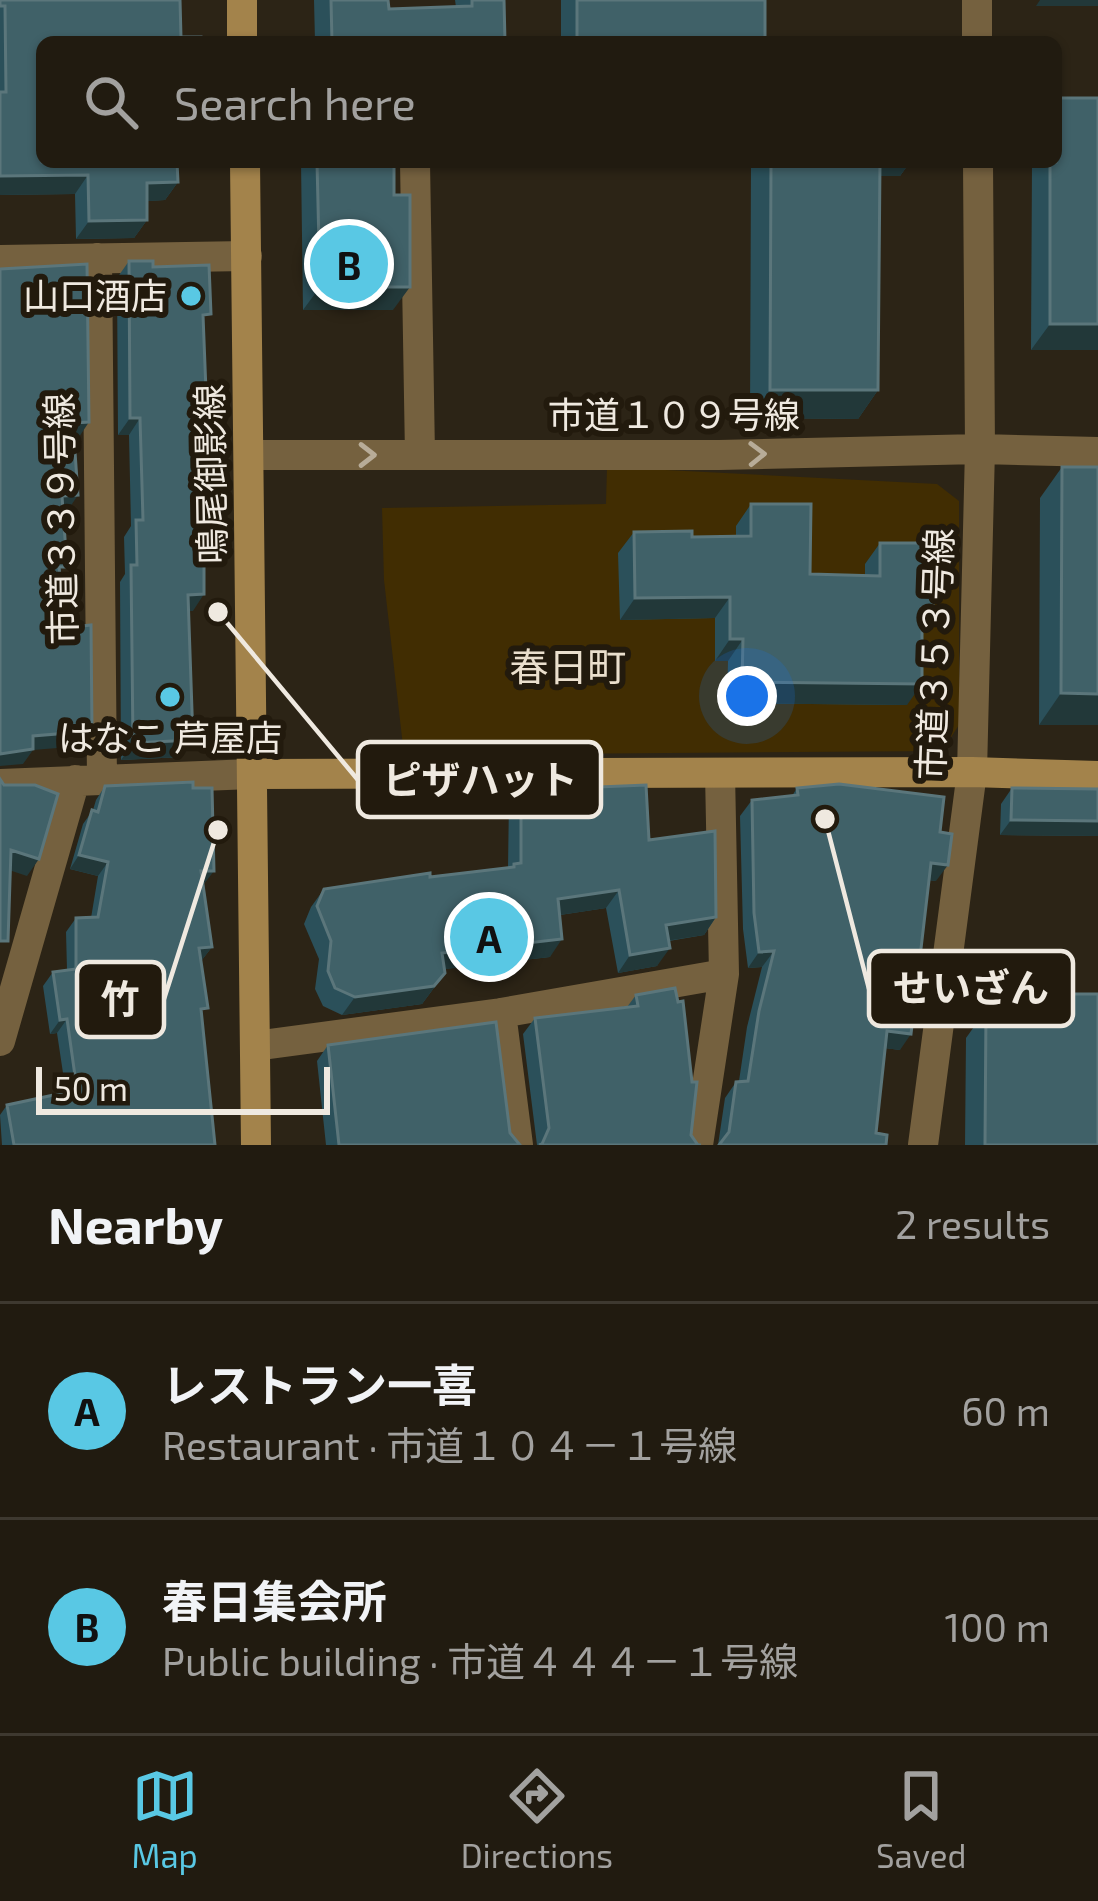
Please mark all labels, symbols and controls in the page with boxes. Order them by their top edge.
search box [36,36,1062,168]
icon: search [78,69,144,135]
text: Search here [174,75,416,129]
pin: B [310,219,388,309]
place label: 山口酒店 [23,273,167,316]
marker: 山口酒店 [178,283,204,309]
street label: 鳴尾御影線 [186,384,233,564]
street label: 市道１０９号線 [548,392,800,435]
street label: 市道３３９号線 [36,393,83,645]
one-way arrow [749,441,767,467]
one-way arrow [359,442,377,468]
street label: 市道３５３号線 [908,527,959,781]
district label: 春日町 [509,642,627,689]
your location [717,666,777,726]
marker: はなこ 芦屋店 [157,684,183,710]
place label: はなこ 芦屋店 [58,715,282,758]
callout: ピザハット [358,742,601,817]
text: ピザハット [382,755,578,802]
pin: A [450,892,528,982]
callout: せいざん [869,951,1073,1026]
callout: 竹 [77,962,164,1037]
text: せいざん [893,963,1049,1010]
text: 竹 [100,974,140,1021]
scale bar [36,1061,330,1114]
text: 50 m [54,1068,128,1108]
text: Nearby [48,1193,223,1254]
text: 2 results [895,1200,1050,1247]
text: レストラン一喜 [162,1357,477,1411]
text: A [74,1387,100,1434]
text: 60 m [961,1387,1050,1434]
text: Restaurant · 市道１０４－１号線 [162,1421,737,1468]
text: 春日集会所 [162,1573,387,1627]
text: B [75,1603,99,1650]
text: 100 m [945,1603,1050,1650]
text: Public building · 市道４４４－１号線 [162,1637,798,1684]
tab: Map [132,1763,198,1875]
tab: Directions [461,1763,613,1875]
tab: Saved [876,1763,966,1875]

